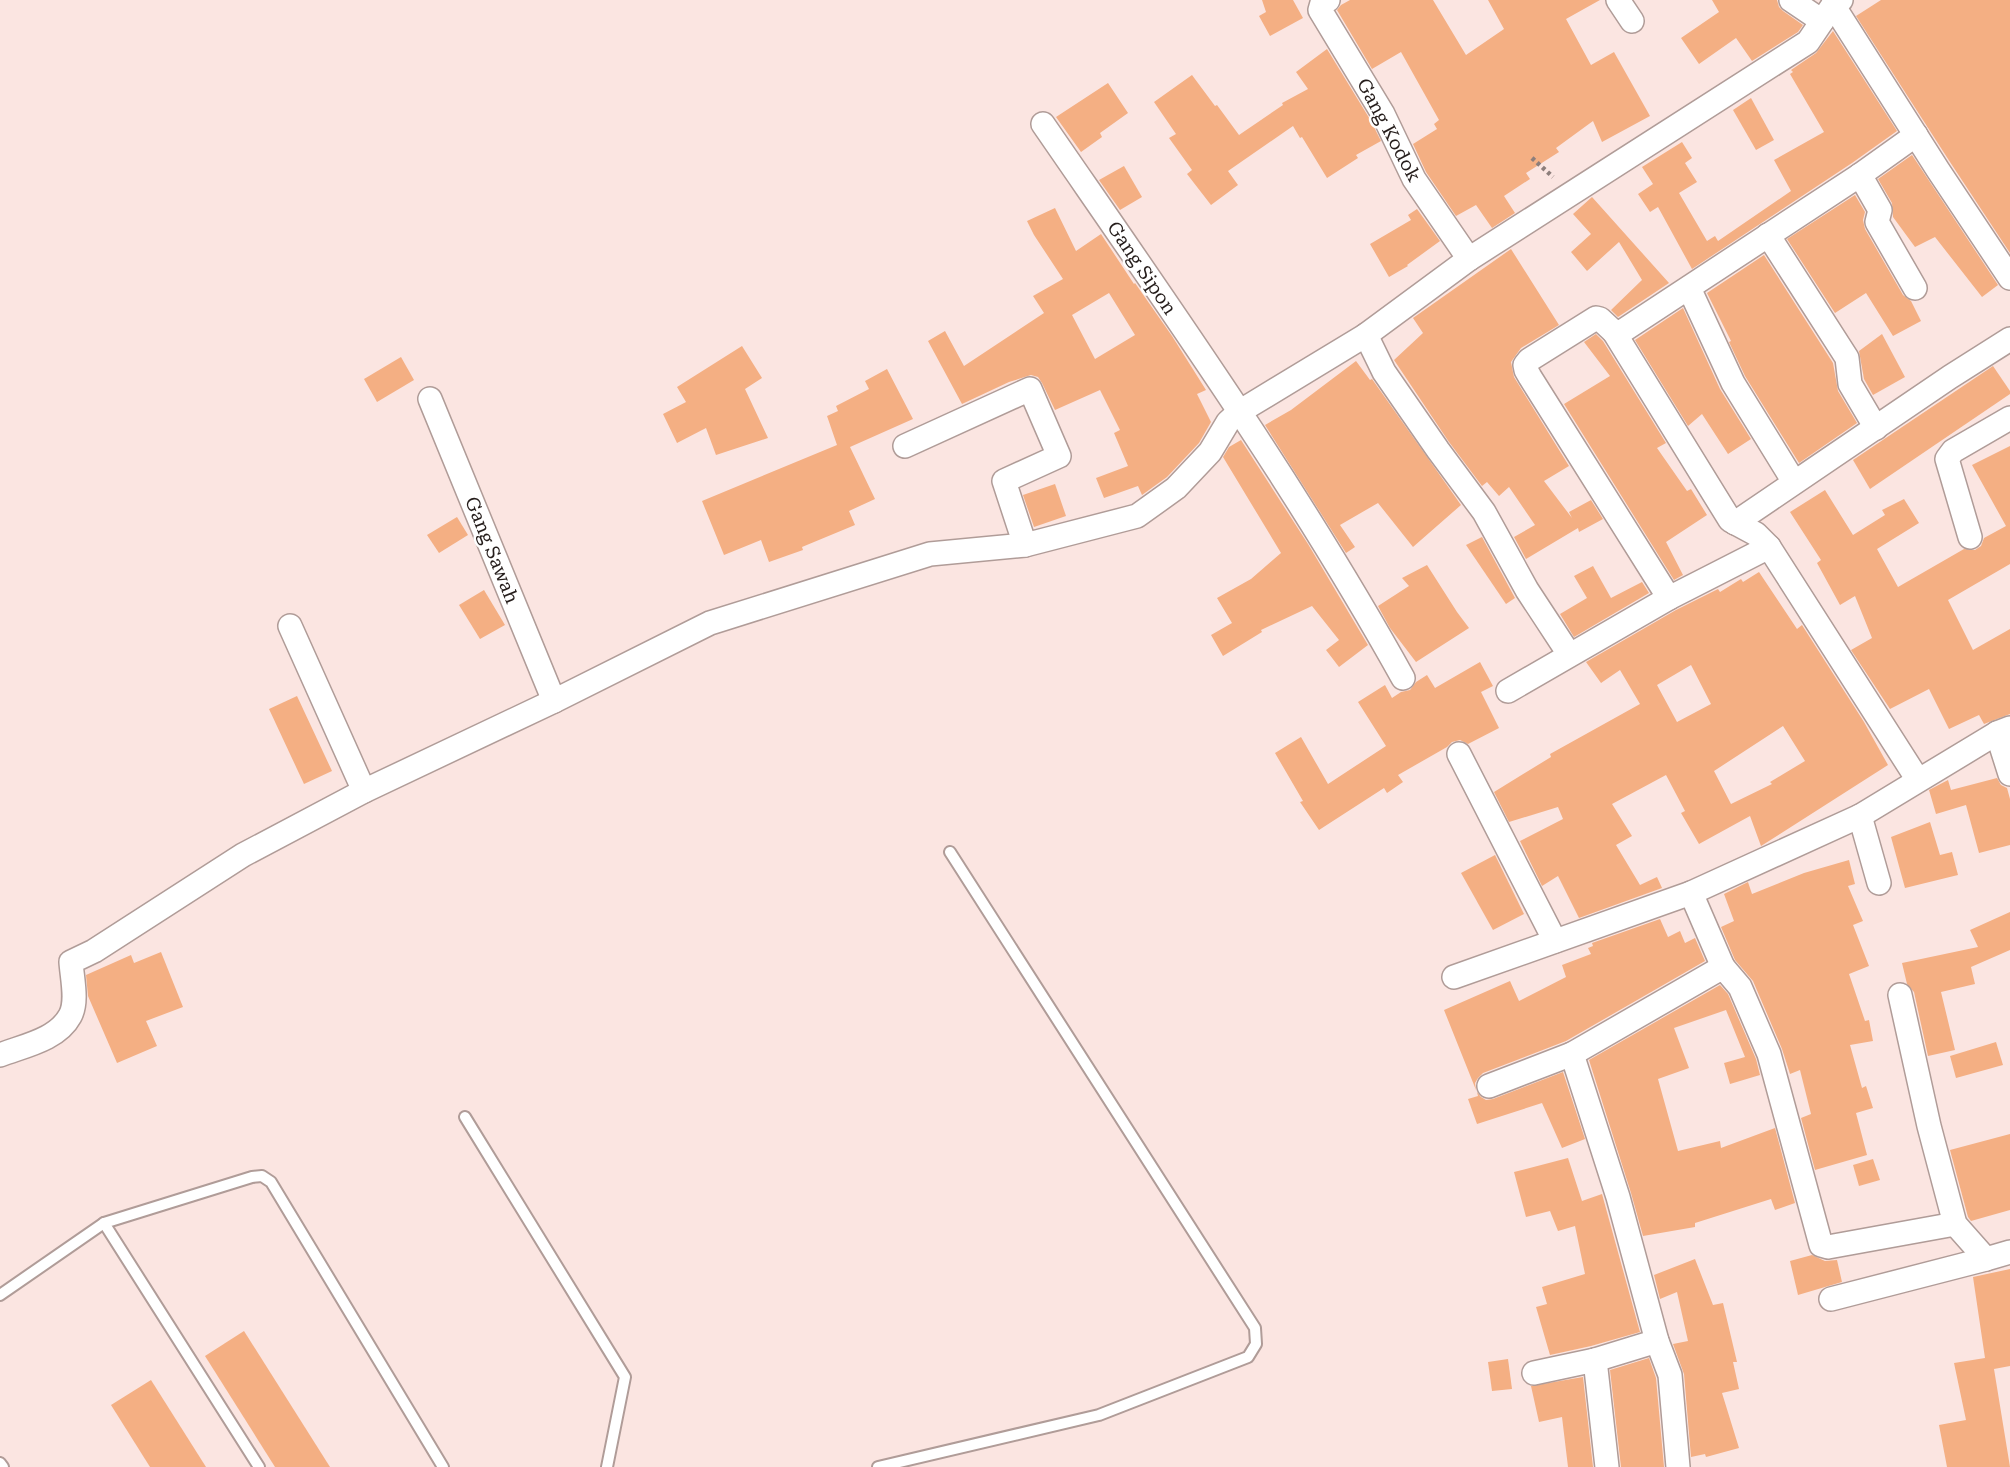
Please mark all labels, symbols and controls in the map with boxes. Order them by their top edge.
street label: Gang Kodok [1352,74,1426,186]
street label: Gang Sipon [1102,217,1182,319]
street label: Gang Sawah [460,493,524,607]

